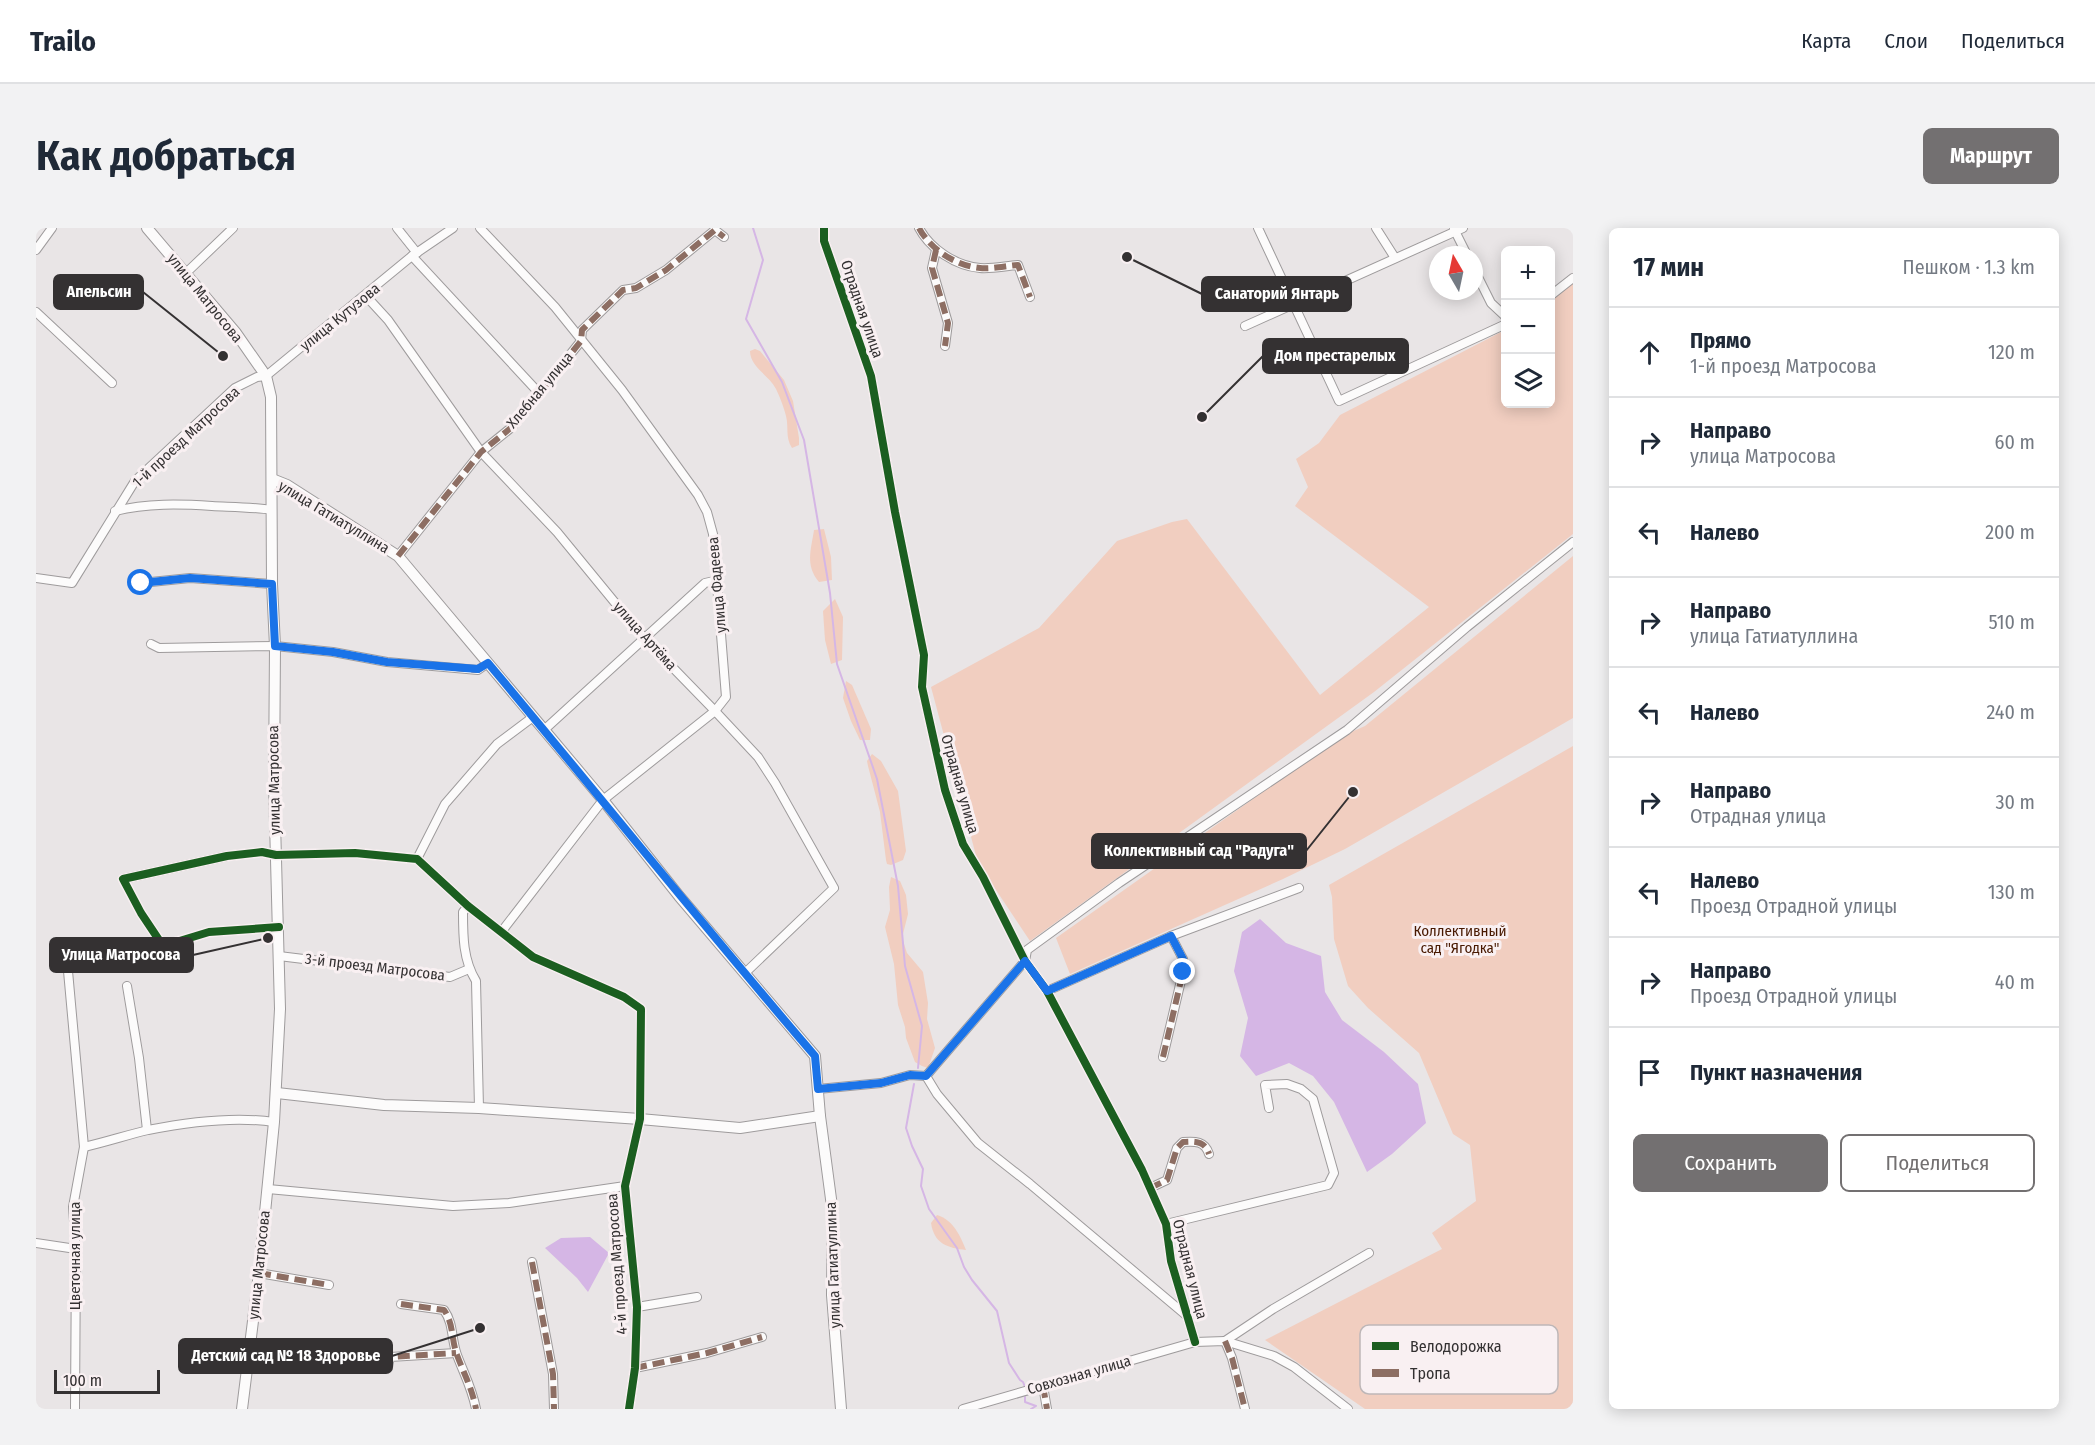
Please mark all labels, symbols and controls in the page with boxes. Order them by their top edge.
text: Trailo [30,25,96,58]
text: Карта [1801,28,1851,54]
text: Слои [1884,28,1928,54]
text: Поделиться [1961,28,2065,54]
button: Маршрут [1923,128,2059,184]
text: Как добраться [36,131,296,181]
north arrow [1429,246,1483,300]
map controls [1501,246,1555,408]
button: + [1501,246,1555,300]
street label: улица Матросова [164,250,246,346]
text: 17 мин [1633,252,1704,283]
text: Пешком · 1.3 km [1903,255,2035,279]
street label: Отрадная улица [837,258,887,360]
callout: Апельсин [54,275,143,309]
callout: Санаторий Янтарь [1202,277,1351,311]
street label: улица Кутузова [296,279,384,355]
text: Апельсин [66,282,131,301]
text: Санаторий Янтарь [1215,284,1340,303]
button: − [1501,300,1555,354]
text: Прямо [1690,327,1751,354]
icon: ahead [1633,336,1666,369]
callout: Дом престарелых [1263,339,1408,373]
text: 120 m [1988,340,2035,364]
text: Дом престарелых [1273,346,1396,365]
street label: Хлебная улица [503,348,577,432]
button: layers [1501,354,1555,408]
text: 1-й проезд Матросова [1690,354,1877,378]
street label: 1-й проезд Матросова [129,383,243,491]
text: Направо [1690,417,1771,444]
icon: right [1633,426,1666,459]
text: 60 m [1995,430,2035,454]
text: улица Матросова [1690,444,1836,468]
street label: улица Гатиатуллина [275,477,393,557]
icon: left [1633,516,1666,549]
text: Налево [1690,519,1759,546]
text: 200 m [1985,520,2035,544]
street label: улица Фадеева [704,536,730,634]
route start [127,569,153,595]
text: Направо [1690,597,1771,624]
street label: улица Артёма [609,598,681,674]
icon: right [1633,606,1666,639]
text: 510 m [1989,610,2035,634]
text: улица Гатиатуллина [1690,624,1858,648]
icon: left [1633,696,1666,729]
text: Налево [1690,699,1759,726]
text: 240 m [1986,700,2035,724]
street label: улица Матросова [264,725,284,835]
street label: Отрадная улица [937,732,983,836]
text: Направо [1690,777,1771,804]
icon: right [1633,786,1666,819]
text: 30 m [1995,790,2035,814]
text: Отрадная улица [1690,804,1826,828]
callout: Коллективный сад "Радуга" [1092,834,1306,868]
text: Коллективный сад "Радуга" [1104,841,1294,860]
text: Налево [1690,867,1759,894]
icon: left [1633,876,1666,909]
text: 130 m [1988,880,2035,904]
text: Проезд Отрадной улицы [1690,894,1897,918]
park label: Коллективный сад "Ягодка" [1413,922,1507,957]
callout: Улица Матросова [50,938,193,972]
text: Улица Матросова [61,945,180,964]
street label: 3-й проезд Матросова [304,949,446,985]
text: Направо [1690,957,1771,984]
route end [1169,958,1195,984]
icon: right [1633,966,1666,999]
text: 40 m [1995,970,2035,994]
text: Проезд Отрадной улицы [1690,984,1897,1008]
icon: arrive [1633,1056,1666,1089]
text: Пункт назначения [1690,1059,1862,1086]
button: Сохранить [1633,1134,1828,1192]
button: Поделиться [1840,1134,2035,1192]
street label: 4-й проезд Матросова [603,1193,631,1335]
street label: Цветочная улица [66,1202,84,1310]
street label: улица Гатиатуллина [822,1202,844,1328]
street label: улица Матросова [244,1210,274,1320]
street label: Отрадная улица [1169,1217,1211,1321]
legend [1360,1325,1558,1394]
text: Велодорожка [1410,1337,1502,1356]
callout: Детский сад № 18 Здоровье [179,1339,392,1373]
text: Детский сад № 18 Здоровье [191,1346,380,1365]
street label: Совхозная улица [1025,1352,1133,1398]
text: Тропа [1410,1364,1451,1383]
scale bar [54,1367,160,1394]
text: 100 m [63,1371,102,1390]

